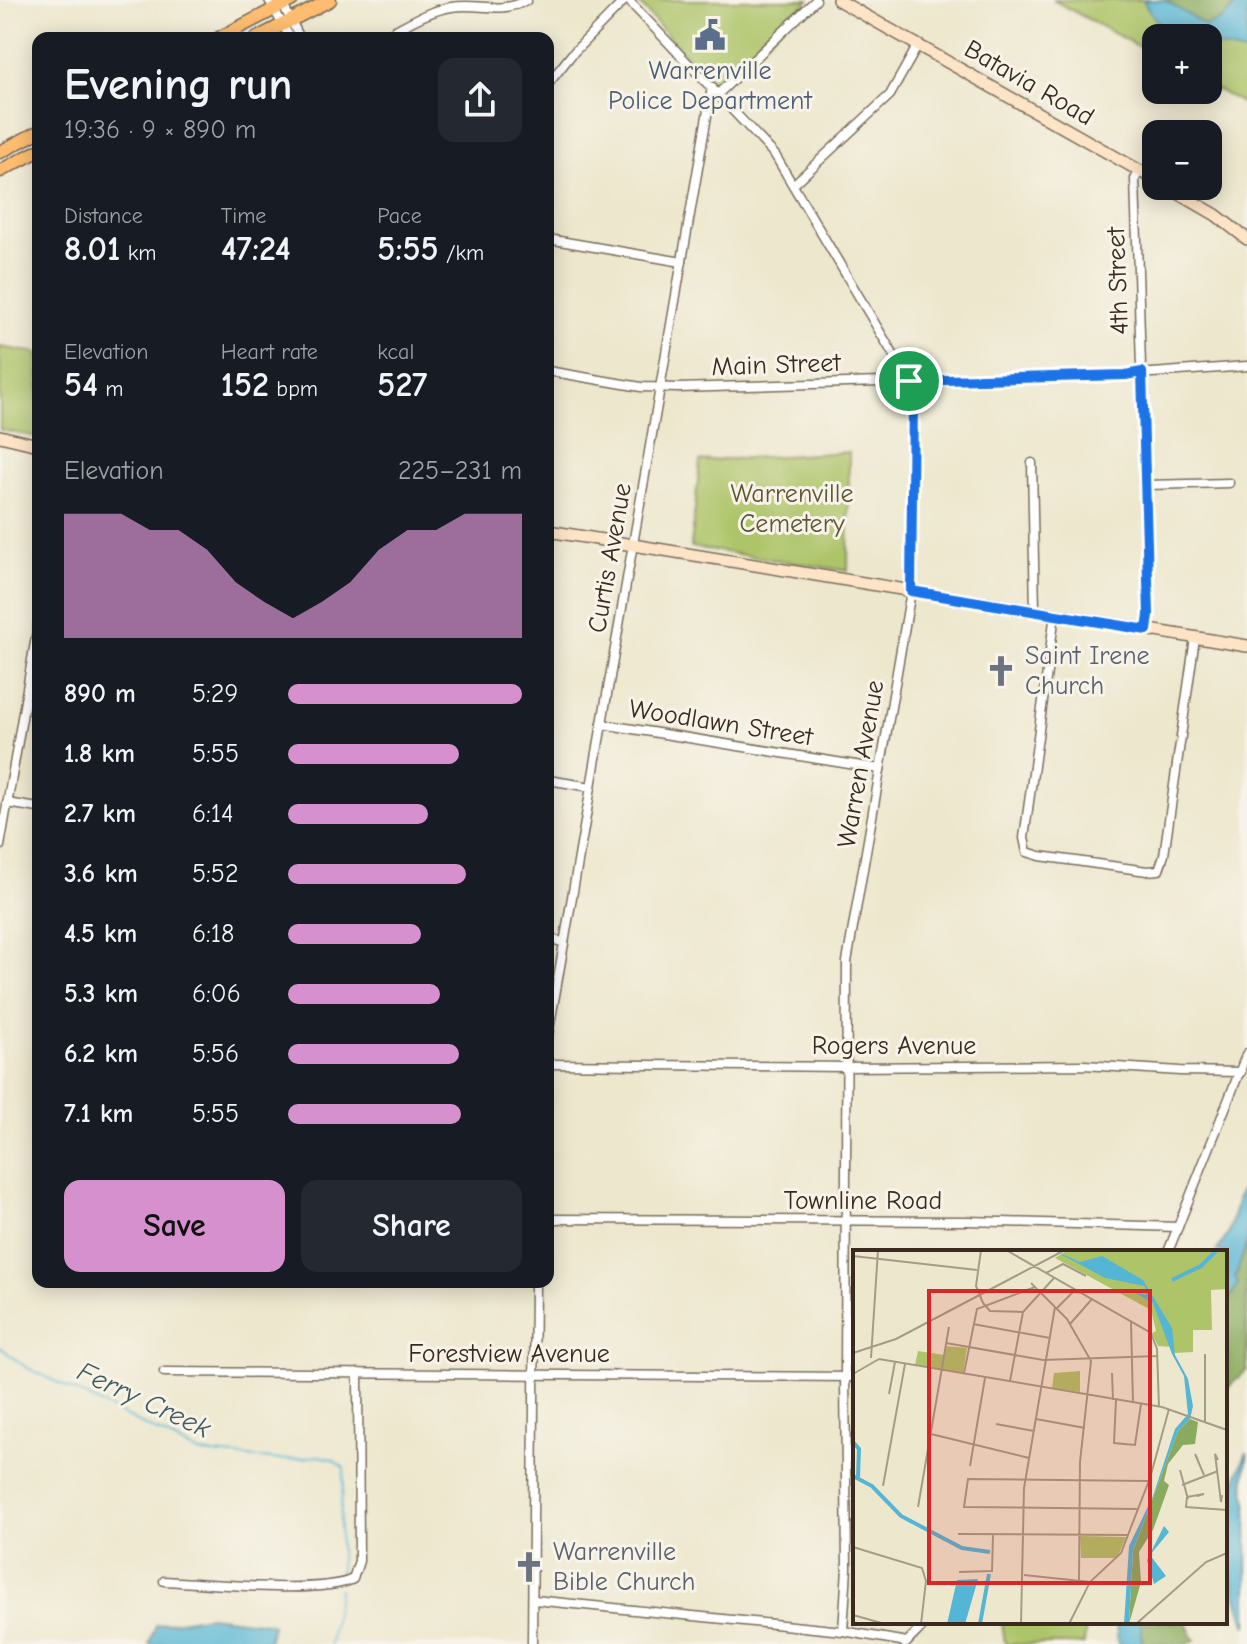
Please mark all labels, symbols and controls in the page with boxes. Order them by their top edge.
public building icon: Warrenville Police Department [693,18,727,52]
map controls [1142,24,1222,200]
button: + [1142,24,1222,104]
street label: Batavia Road [959,34,1099,132]
place label: Warrenville Police Department [608,56,813,116]
button: share [438,58,522,142]
text: Evening run [64,59,292,110]
text: 19:36 · 9 × 890 m [64,115,256,145]
button: − [1142,120,1222,200]
text: Distance [64,203,143,229]
text: Time [221,203,266,229]
text: Pace [377,203,422,229]
street label: 4th Street [1101,225,1135,335]
text: 8.01 [64,229,120,269]
text: 47:24 [221,229,291,269]
text: 5:55 [377,229,439,269]
text: km [120,240,157,266]
text: /km [439,240,484,266]
text: Elevation [64,339,148,365]
text: Heart rate [221,339,318,365]
text: kcal [377,339,414,365]
pin [875,347,943,415]
street label: Main Street [711,348,843,382]
icon: arrive [887,359,931,403]
text: 54 [64,365,98,405]
text: 152 [221,365,269,405]
text: 527 [377,365,427,405]
text: m [98,376,124,402]
text: bpm [269,376,318,402]
text: Elevation [64,456,164,486]
text: 225–231 m [398,456,522,486]
park label: Warrenville Cemetery [731,479,853,539]
street label: Curtis Avenue [582,481,638,635]
place label: Saint Irene Church [1025,641,1150,701]
church icon: Saint Irene Church [984,654,1018,688]
street label: Warren Avenue [832,678,890,850]
text: 890 m [64,679,136,709]
text: 5:29 [192,679,238,709]
street label: Woodlawn Street [627,694,817,753]
text: 1.8 km [64,739,135,769]
text: 5:55 [192,739,239,769]
text: 2.7 km [64,799,136,829]
text: 6:14 [192,799,234,829]
text: 3.6 km [64,859,138,889]
text: 5:52 [192,859,239,889]
text: 4.5 km [64,919,137,949]
text: 6:18 [192,919,234,949]
text: 5.3 km [64,979,138,1009]
text: 6:06 [192,979,241,1009]
street label: Rogers Avenue [812,1031,976,1061]
text: 6.2 km [64,1039,138,1069]
text: 5:56 [192,1039,239,1069]
text: 7.1 km [64,1099,133,1129]
text: 5:55 [192,1099,239,1129]
button: Save [64,1180,285,1272]
button: Share [301,1180,522,1272]
street label: Townline Road [784,1186,942,1216]
inset map [853,1250,1227,1624]
street label: Forestview Avenue [408,1339,610,1369]
water label: Ferry Creek [72,1355,216,1445]
place label: Warrenville Bible Church [553,1537,696,1597]
church icon: Warrenville Bible Church [512,1550,546,1584]

